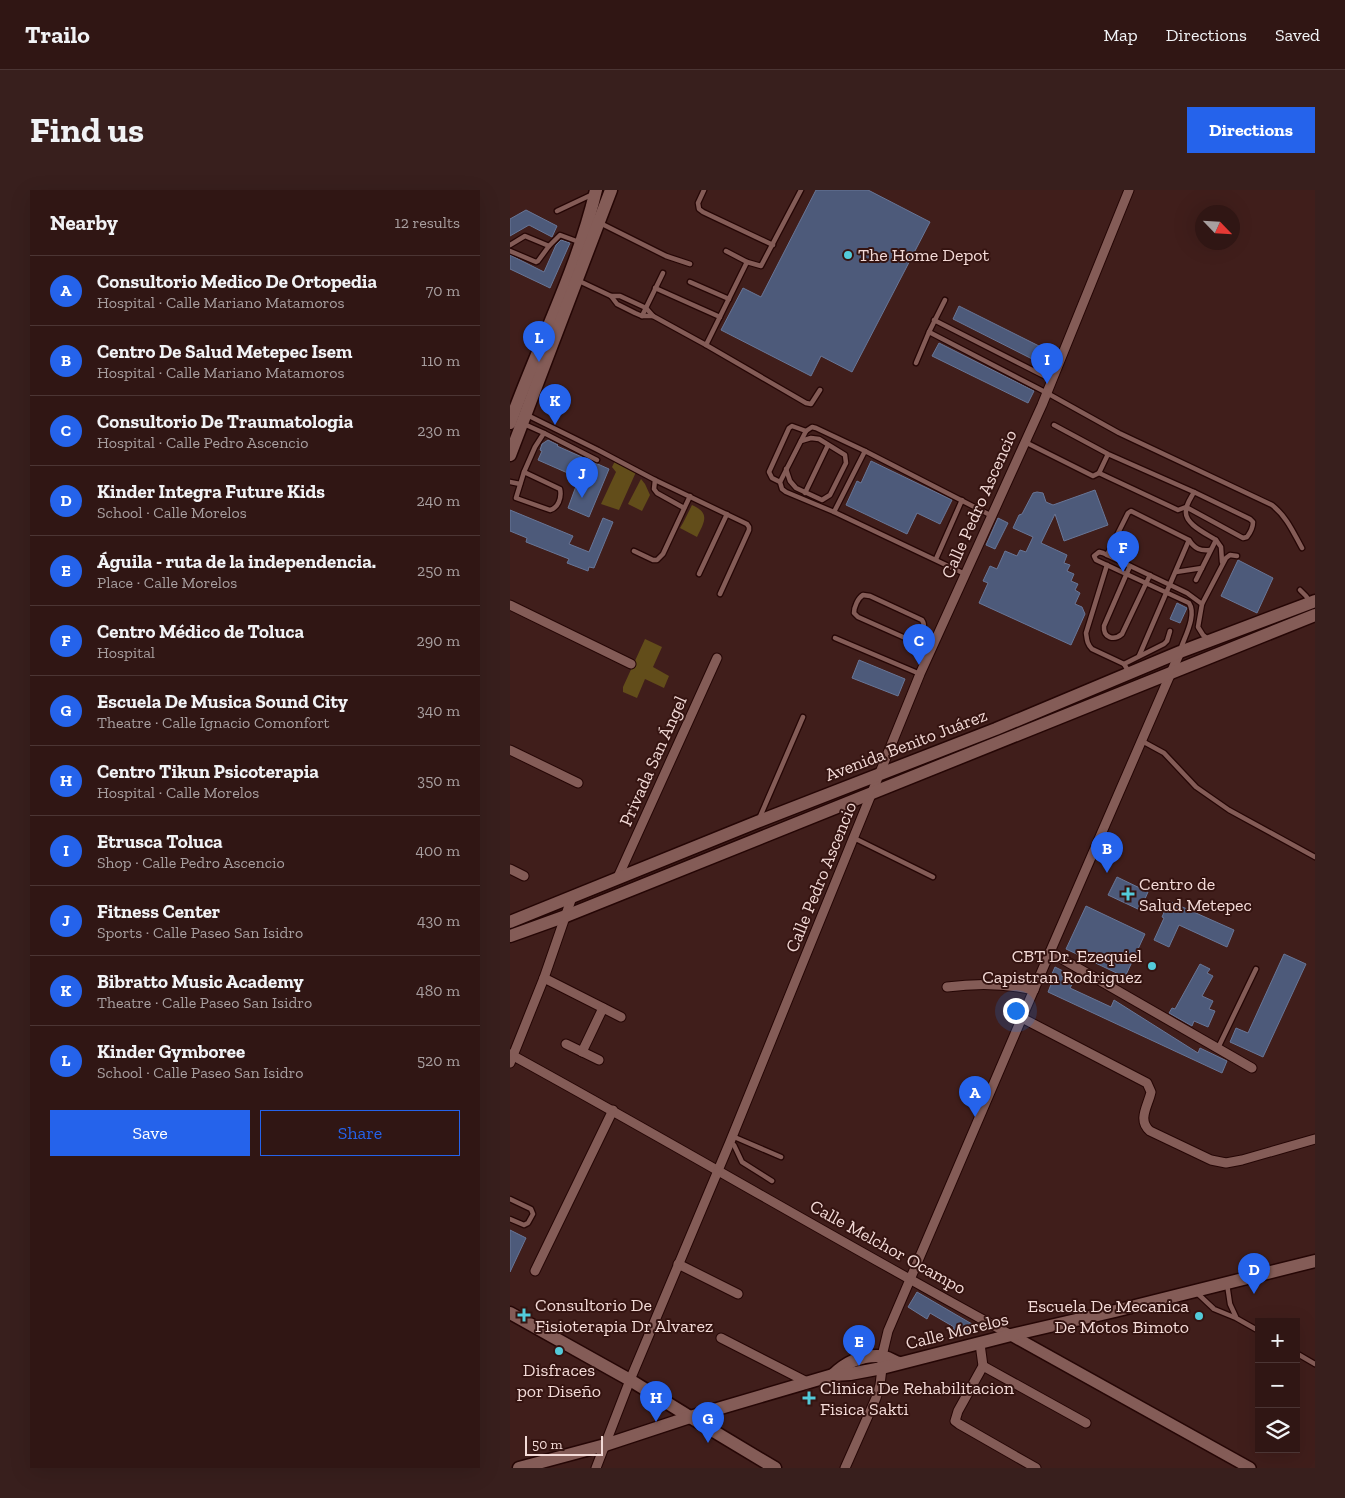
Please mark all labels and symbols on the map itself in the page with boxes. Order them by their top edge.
north arrow [1195,205,1240,250]
place label: The Home Depot [858,244,990,266]
marker: The Home Depot [842,249,854,261]
pin: L [523,321,555,362]
pin: I [1031,343,1063,384]
pin: K [539,384,571,425]
street label: Calle Pedro Ascencio [936,426,1022,582]
pin: J [566,457,598,498]
pin: F [1107,531,1139,572]
pin: C [903,624,935,665]
street label: Privada San Ángel [614,692,692,830]
street label: Avenida Benito Juárez [822,704,990,786]
street label: Calle Pedro Ascencio [781,799,861,955]
pin: B [1091,832,1123,873]
place label: Centro de Salud Metepec [1139,873,1252,916]
marker: Centro de Salud Metepec [1121,887,1135,901]
place label: CBT Dr. Ezequiel Capistran Rodriguez [982,945,1142,988]
marker: CBT Dr. Ezequiel Capistran Rodriguez [1146,960,1158,972]
your location [1003,998,1029,1024]
pin: A [959,1076,991,1117]
street label: Calle Melchor Ocampo [806,1195,970,1299]
pin: D [1238,1253,1270,1294]
place label: Consultorio De Fisioterapia Dr Alvarez [535,1294,713,1337]
place label: Escuela De Mecanica De Motos Bimoto [1028,1295,1189,1338]
marker: Consultorio De Fisioterapia Dr Alvarez [517,1308,531,1322]
street label: Calle Morelos [903,1308,1011,1354]
marker: Escuela De Mecanica De Motos Bimoto [1193,1310,1205,1322]
pin: E [843,1325,875,1366]
marker: Disfraces por Diseño [553,1345,565,1357]
place label: Disfraces por Diseño [517,1359,601,1402]
place label: Clinica De Rehabilitacion Fisica Sakti [820,1377,1015,1420]
pin: H [640,1381,672,1422]
marker: Clinica De Rehabilitacion Fisica Sakti [802,1391,816,1405]
pin: G [692,1402,724,1443]
scale bar [525,1433,602,1456]

